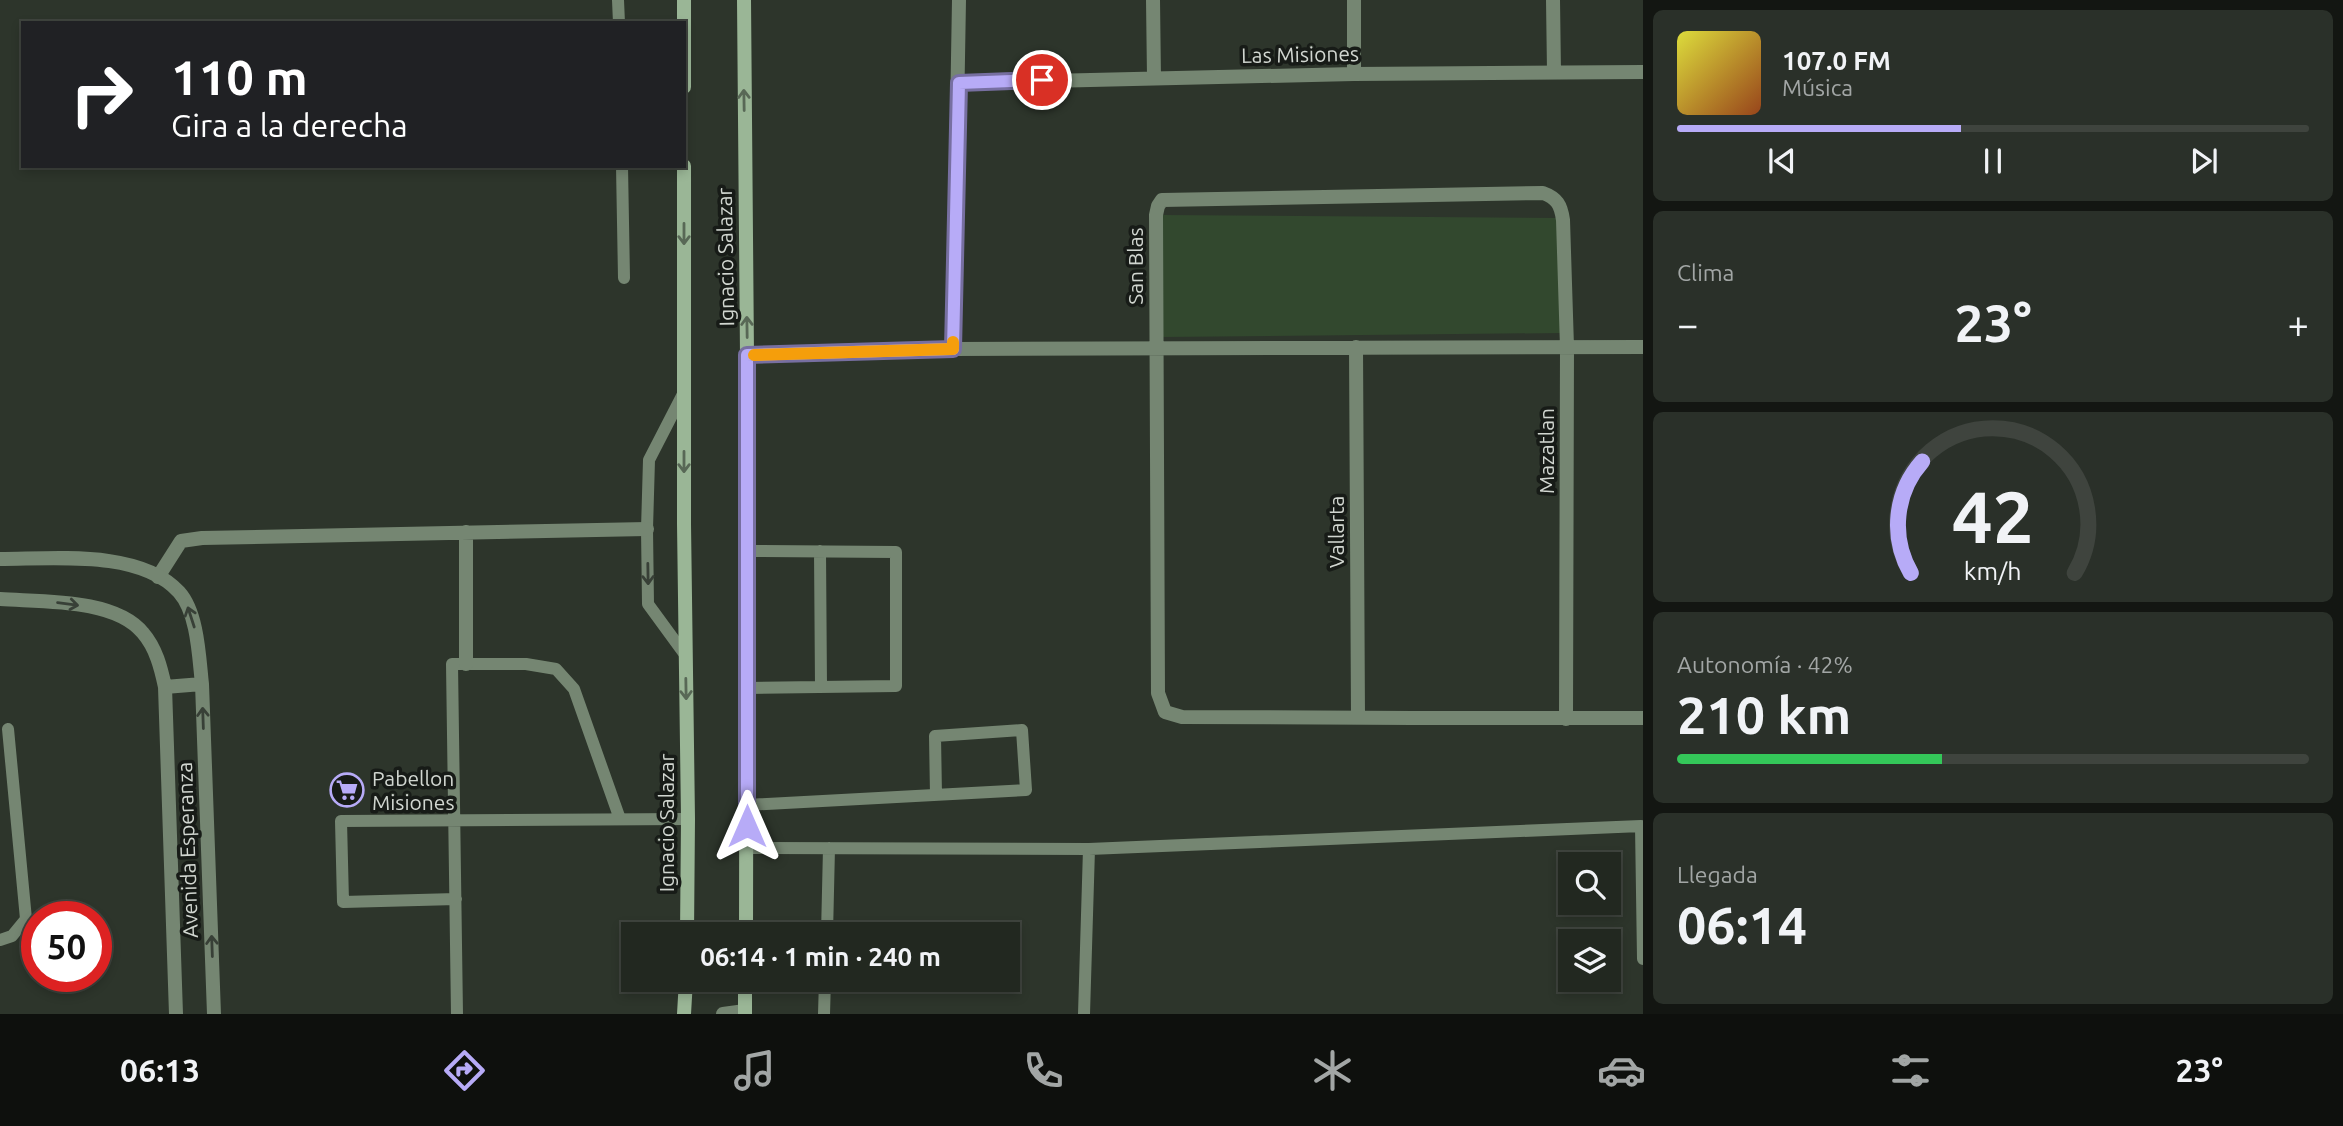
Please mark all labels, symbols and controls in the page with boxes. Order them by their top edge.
street label: Las Misiones [1241,41,1359,67]
text: 107.0 FM [1782,46,1891,75]
icon: right [56,49,147,140]
text: 110 m [171,49,308,104]
pin [1012,50,1072,110]
icon: arrive [1023,61,1061,99]
text: Música [1782,75,1853,100]
one-way arrow [738,89,751,112]
text: Gira a la derecha [171,107,408,143]
icon: previous [1763,142,1801,180]
icon: pause [1974,142,2012,180]
icon: next [2185,142,2223,180]
street label: Ignacio Salazar [712,187,738,327]
one-way arrow [677,223,691,246]
street label: San Blas [1123,227,1147,305]
text: Clima [1677,260,1734,285]
text: 23° [1954,294,2032,352]
text: − [1677,303,1698,345]
text: + [2288,303,2309,345]
one-way arrow [740,316,754,339]
street label: Mazatlan [1534,408,1558,494]
one-way arrow [677,450,691,473]
text: 42 [1952,475,2034,557]
street label: Vallarta [1324,496,1348,568]
text: km/h [1964,557,2022,585]
one-way arrow [641,562,655,585]
one-way arrow [56,598,79,611]
one-way arrow [184,607,196,629]
text: Autonomía · 42% [1677,652,1853,677]
one-way arrow [679,678,693,701]
text: 210 km [1677,686,1851,744]
one-way arrow [197,707,210,730]
street label: Ignacio Salazar [654,754,678,892]
street label: Avenida Esperanza [172,762,202,938]
place label: Pabellon Misiones [372,766,455,814]
supermarket icon: Pabellon Misiones [328,771,366,809]
position arrow [710,789,784,863]
map controls [1558,852,1621,992]
button: search [1558,852,1621,915]
text: Llegada [1677,862,1758,887]
text: 06:14 [1677,896,1807,954]
speed limit sign: 50 [21,901,112,992]
button: layers [1558,929,1621,992]
one-way arrow [205,935,218,958]
text: 06:14 · 1 min · 240 m [700,942,941,971]
icon: directions [440,1046,489,1095]
icon: music [730,1046,779,1095]
icon: phone [1019,1046,1068,1095]
icon: climate [1308,1046,1357,1095]
icon: car [1597,1046,1646,1095]
icon: filters [1886,1046,1935,1095]
text: 06:13 [120,1052,200,1088]
text: 23° [2175,1052,2223,1088]

